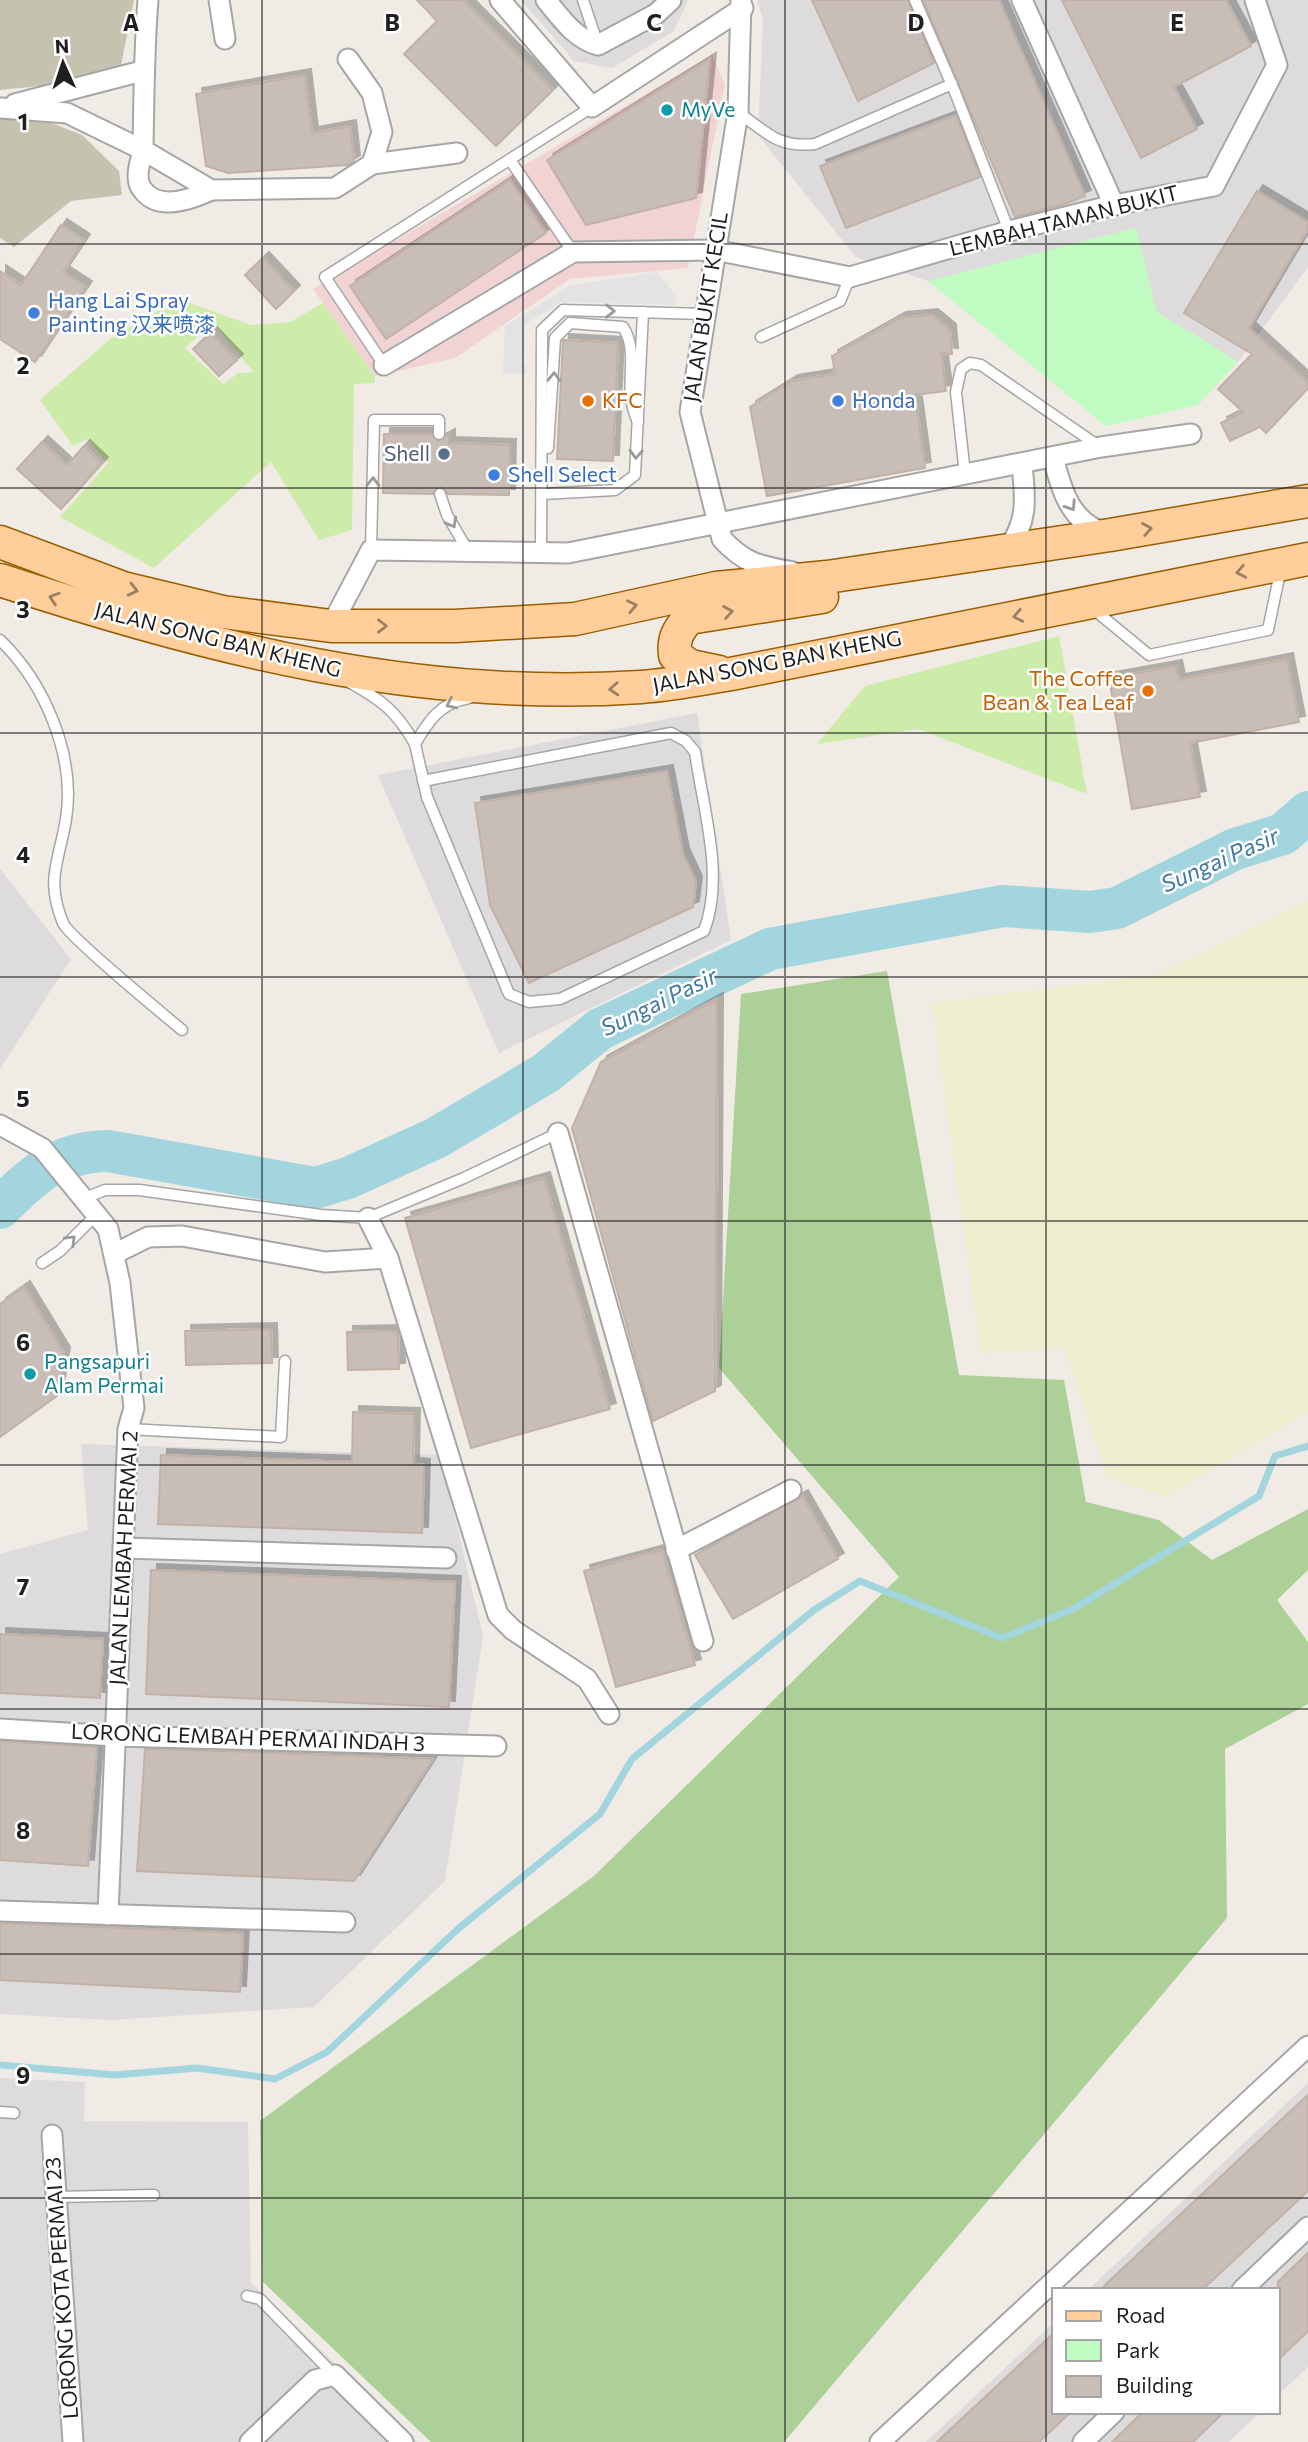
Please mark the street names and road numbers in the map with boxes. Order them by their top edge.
street label: LEMBAH TAMAN BUKIT [946,179,1181,260]
street label: JALAN BUKIT KECIL [677,210,732,404]
street label: JALAN SONG BAN KHENG [93,596,344,681]
street label: JALAN SONG BAN KHENG [650,624,903,697]
street label: JALAN LEMBAH PERMAI 2 [103,1430,142,1686]
street label: LORONG LEMBAH PERMAI INDAH 3 [71,1718,426,1755]
street label: LORONG KOTA PERMAI 23 [39,2156,82,2420]

